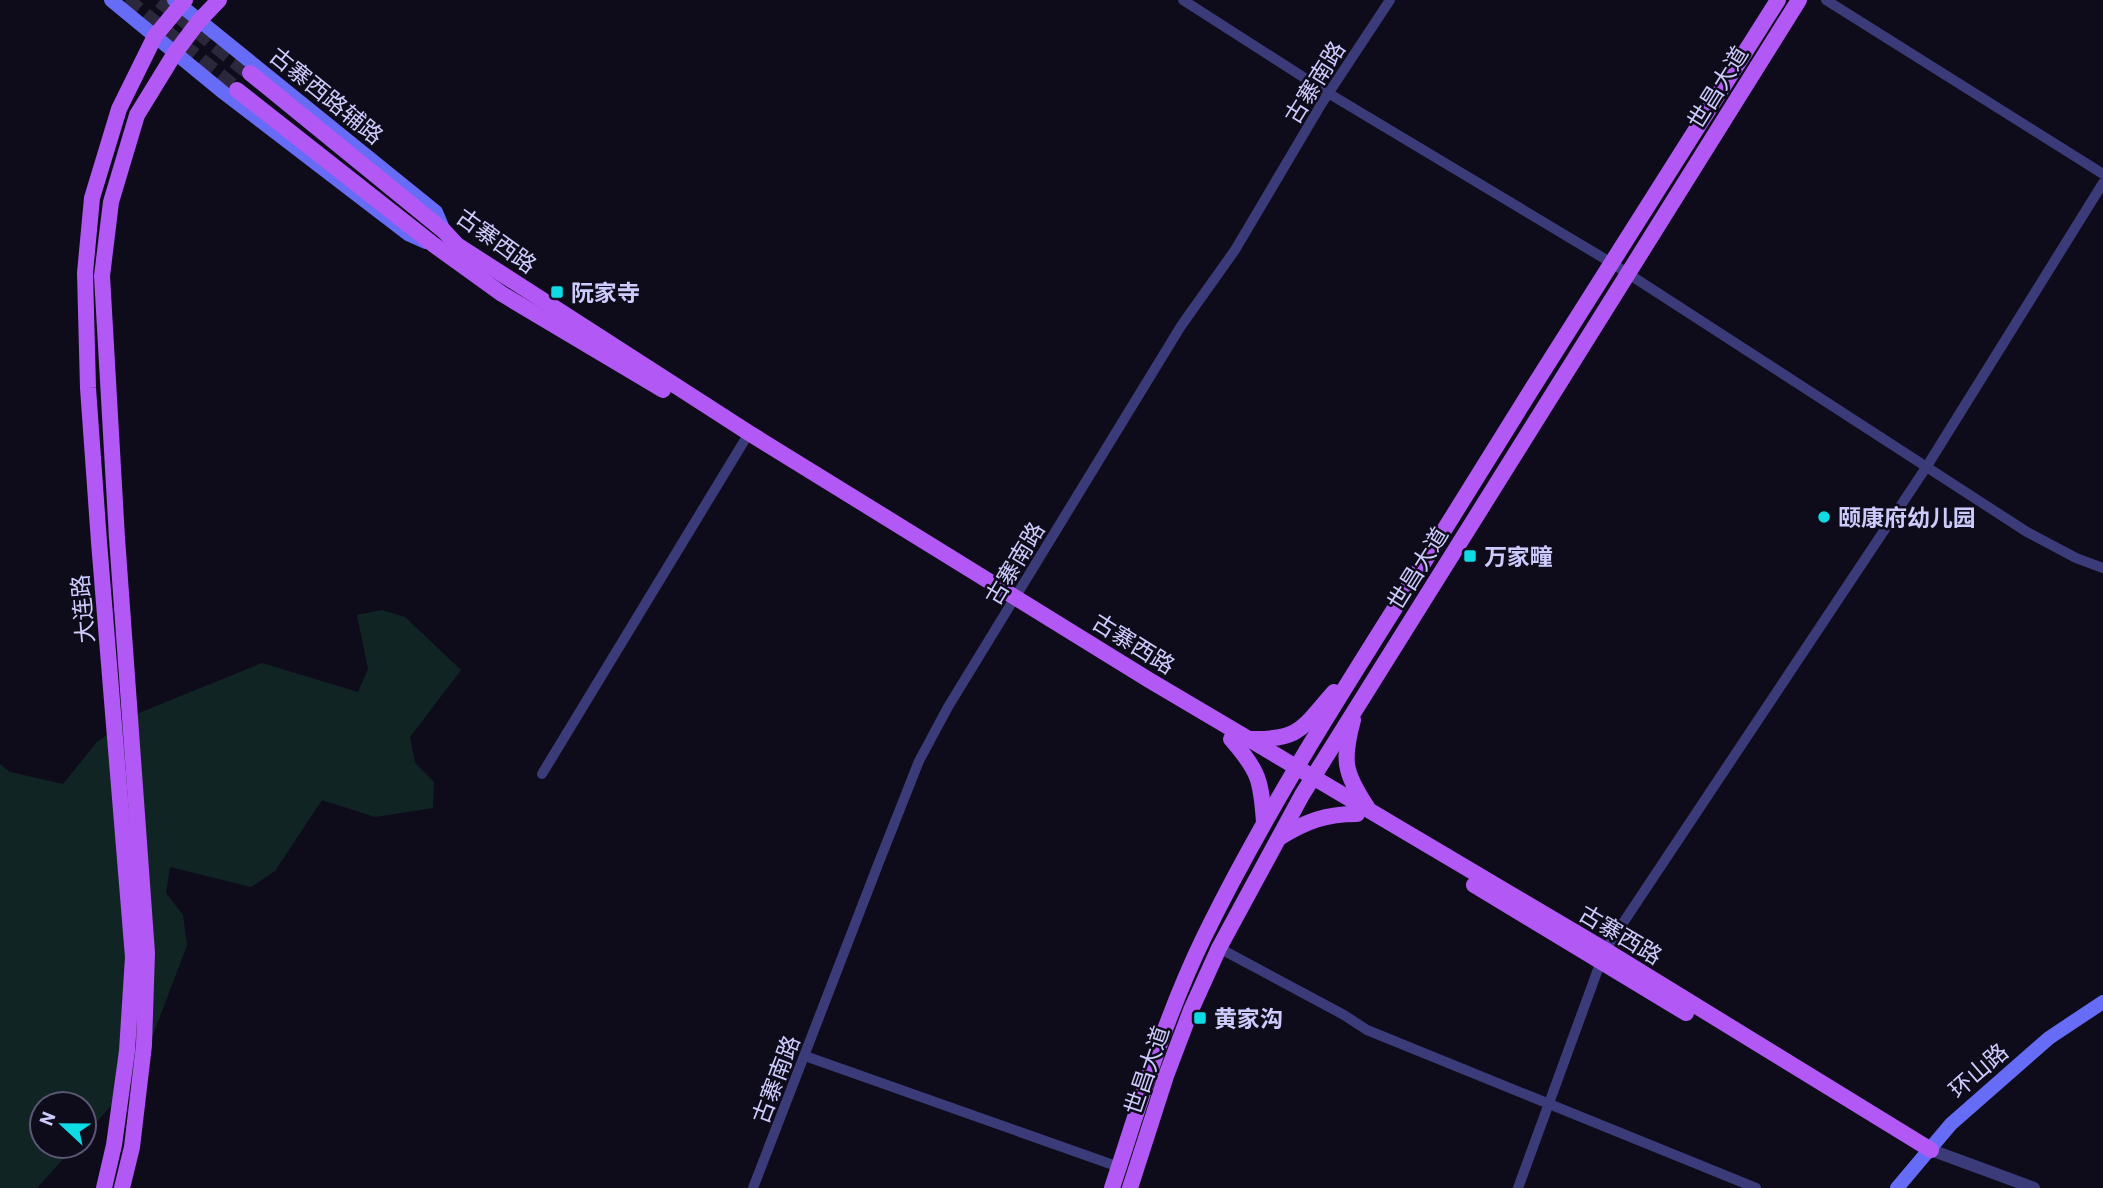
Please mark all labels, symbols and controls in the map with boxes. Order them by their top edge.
street label: 古寨南路 [1278,36,1350,128]
street label: 古寨西路辅路 [265,41,389,149]
street label: 世昌大道 [1681,41,1753,133]
street label: 古寨西路 [452,202,542,278]
place label: 阮家寺 [571,278,640,306]
marker: 阮家寺 [549,284,565,300]
place label: 颐康府幼儿园 [1838,503,1976,531]
marker: 颐康府幼儿园 [1816,509,1832,525]
street label: 古寨南路 [978,516,1050,610]
street label: 世昌大道 [1381,522,1453,614]
place label: 万家疃 [1484,542,1553,570]
marker: 万家疃 [1462,548,1478,564]
street label: 大连路 [65,573,99,645]
street label: 古寨西路 [1088,607,1180,679]
street label: 古寨西路 [1574,898,1668,970]
place label: 黄家沟 [1214,1004,1283,1032]
marker: 黄家沟 [1192,1010,1208,1026]
street label: 世昌大道 [1118,1022,1174,1118]
street label: 古寨南路 [745,1031,805,1127]
street label: 环山路 [1943,1037,2013,1103]
north arrow [28,1090,98,1160]
text: N [34,1108,60,1129]

